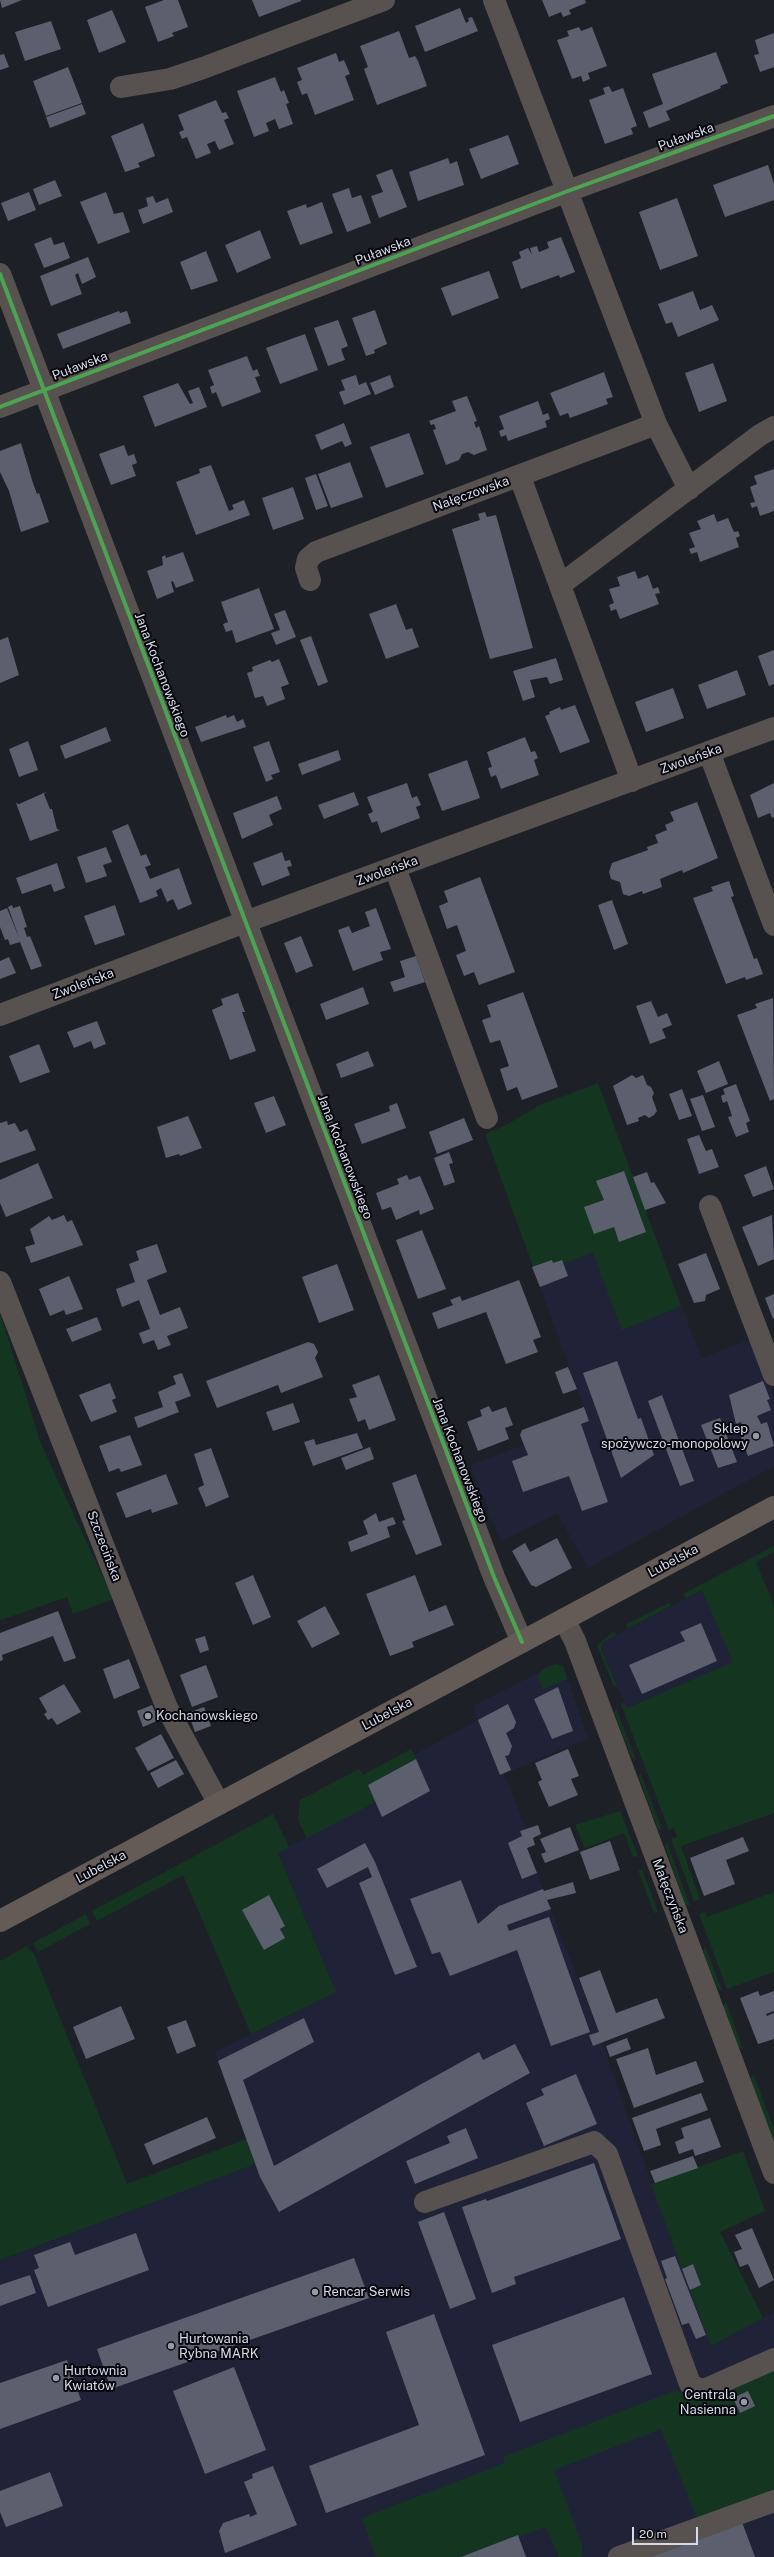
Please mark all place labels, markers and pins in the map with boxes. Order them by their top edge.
place label: Sklep spożywczo-monopolowy [601,1421,748,1452]
marker: Sklep spożywczo-monopolowy [751,1431,761,1441]
place label: Kochanowskiego [156,1708,258,1724]
marker: Kochanowskiego [143,1711,153,1721]
place label: Rencar Serwis [323,2284,410,2300]
marker: Rencar Serwis [310,2287,320,2297]
place label: Hurtowania Rybna MARK [179,2331,259,2362]
marker: Hurtowania Rybna MARK [166,2341,176,2351]
place label: Hurtownia Kwiatów [64,2363,127,2394]
marker: Hurtownia Kwiatów [51,2373,61,2383]
place label: Centrala Nasienna [680,2387,736,2418]
marker: Centrala Nasienna [739,2397,749,2407]

